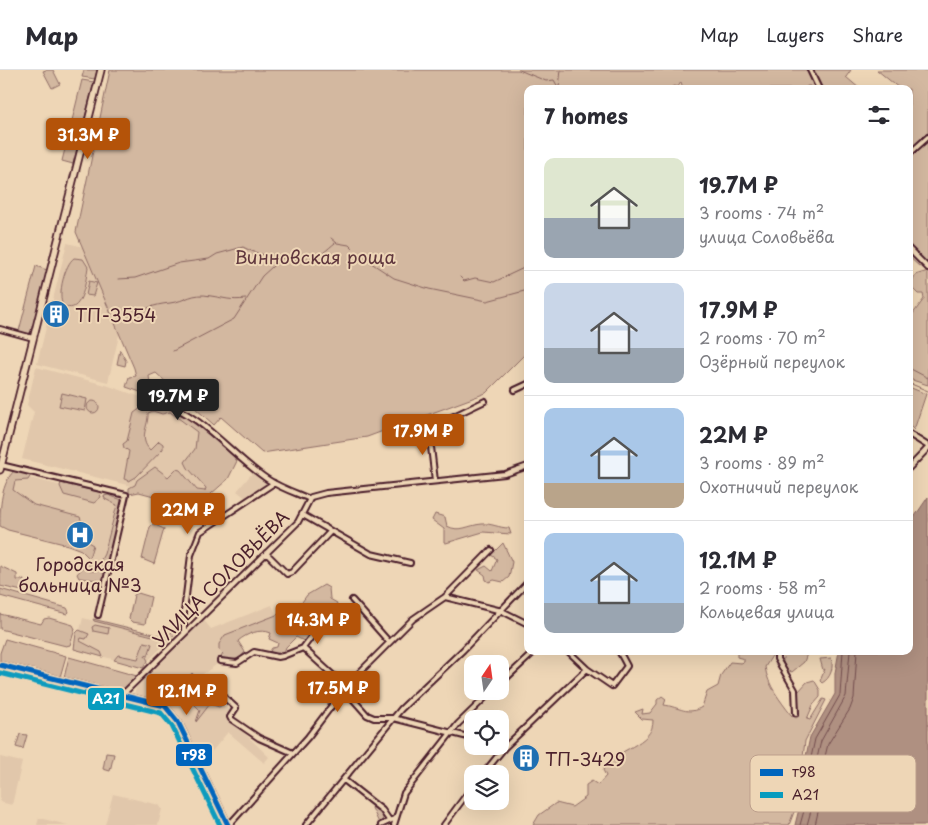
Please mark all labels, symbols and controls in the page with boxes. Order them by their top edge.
text: Map [25,17,78,53]
text: Map [700,21,739,48]
text: Layers [767,21,824,48]
text: Share [852,21,903,48]
text: 7 homes [544,99,628,131]
icon: filters [865,101,893,129]
pin: 31.3M ₽ [42,118,134,160]
text: 31.3M ₽ [57,122,119,146]
text: 19.7M ₽ [699,168,778,200]
icon: home [584,178,644,238]
text: 3 rooms · 74 m² [699,200,824,224]
text: улица Соловьёва [699,224,834,248]
park label: Винновская роща [234,243,396,270]
text: 17.9M ₽ [699,293,778,325]
building icon: ТП-3554 [41,299,71,329]
place label: ТП-3554 [75,301,156,328]
icon: home [584,303,644,363]
text: 2 rooms · 70 m² [699,325,826,349]
text: Озёрный переулок [699,349,845,373]
pin: 19.7M ₽ [132,378,224,421]
text: 19.7M ₽ [148,383,208,407]
pin: 17.9M ₽ [377,414,469,456]
text: 17.9M ₽ [393,418,453,442]
text: 22M ₽ [699,418,768,450]
icon: home [584,428,644,488]
text: 3 rooms · 89 m² [699,450,824,474]
text: Охотничий переулок [699,474,858,498]
pin: 22M ₽ [153,492,223,535]
text: 22M ₽ [162,497,214,521]
street label: УЛИЦА СОЛОВЬЁВА [145,503,295,653]
hospital icon: Городская больница №3 [65,520,95,550]
text: 12.1M ₽ [699,543,777,575]
place label: Городская больница №3 [18,550,142,598]
icon: home [584,553,644,613]
text: 2 rooms · 58 m² [699,575,826,599]
text: Кольцевая улица [699,599,834,623]
pin: 14.3M ₽ [272,602,364,645]
text: 14.3M ₽ [287,607,349,631]
north arrow [464,655,509,700]
map controls [464,655,509,810]
pin: 17.5M ₽ [292,670,384,713]
pin: 12.1M ₽ [141,674,233,716]
text: 17.5M ₽ [308,675,368,699]
text: 12.1M ₽ [157,678,217,702]
line badge: А21 [87,687,125,711]
text: А21 [92,688,120,709]
button: locate [464,710,509,755]
line badge: т98 [175,743,213,767]
building icon: ТП-3429 [511,743,541,773]
text: т98 [182,744,206,765]
place label: ТП-3429 [545,745,625,772]
legend [750,755,916,812]
text: т98 [792,761,816,782]
button: layers [464,765,509,810]
text: А21 [792,784,819,805]

